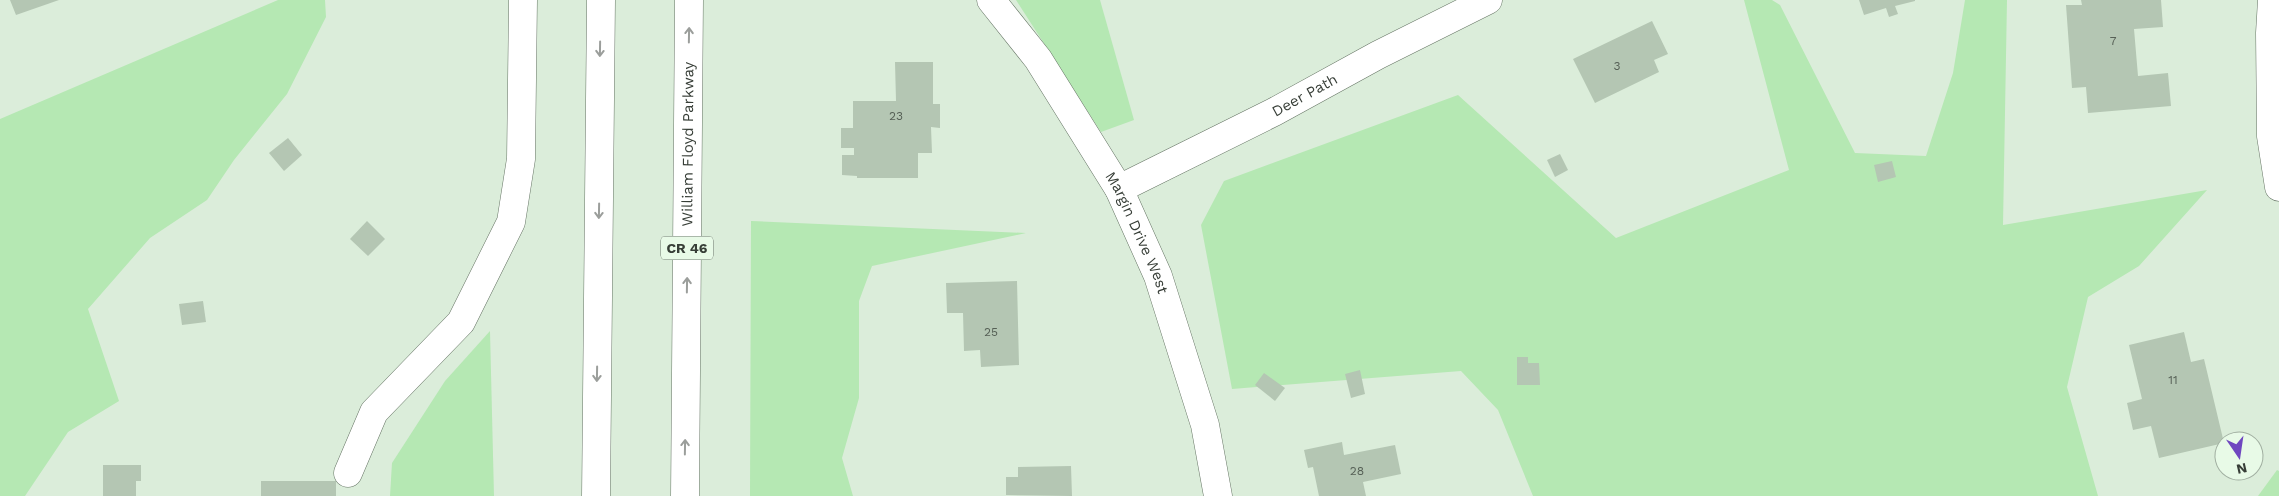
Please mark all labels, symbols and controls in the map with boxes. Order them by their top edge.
one-way arrow [684,27,694,44]
house number: 7 [2110,34,2117,48]
one-way arrow [596,40,605,56]
house number: 3 [1614,59,1621,73]
street label: William Floyd Parkway [678,61,698,227]
street label: Deer Path [1269,70,1341,120]
house number: 23 [889,109,903,123]
street label: Margin Drive West [1101,168,1172,297]
one-way arrow [594,202,604,219]
road number: CR 46 [661,237,713,260]
one-way arrow [682,277,691,293]
house number: 25 [984,325,998,339]
one-way arrow [592,365,602,381]
house number: 11 [2168,373,2178,387]
north arrow [2214,431,2264,481]
one-way arrow [680,440,690,456]
text: N [2235,460,2249,478]
house number: 28 [1350,464,1364,478]

